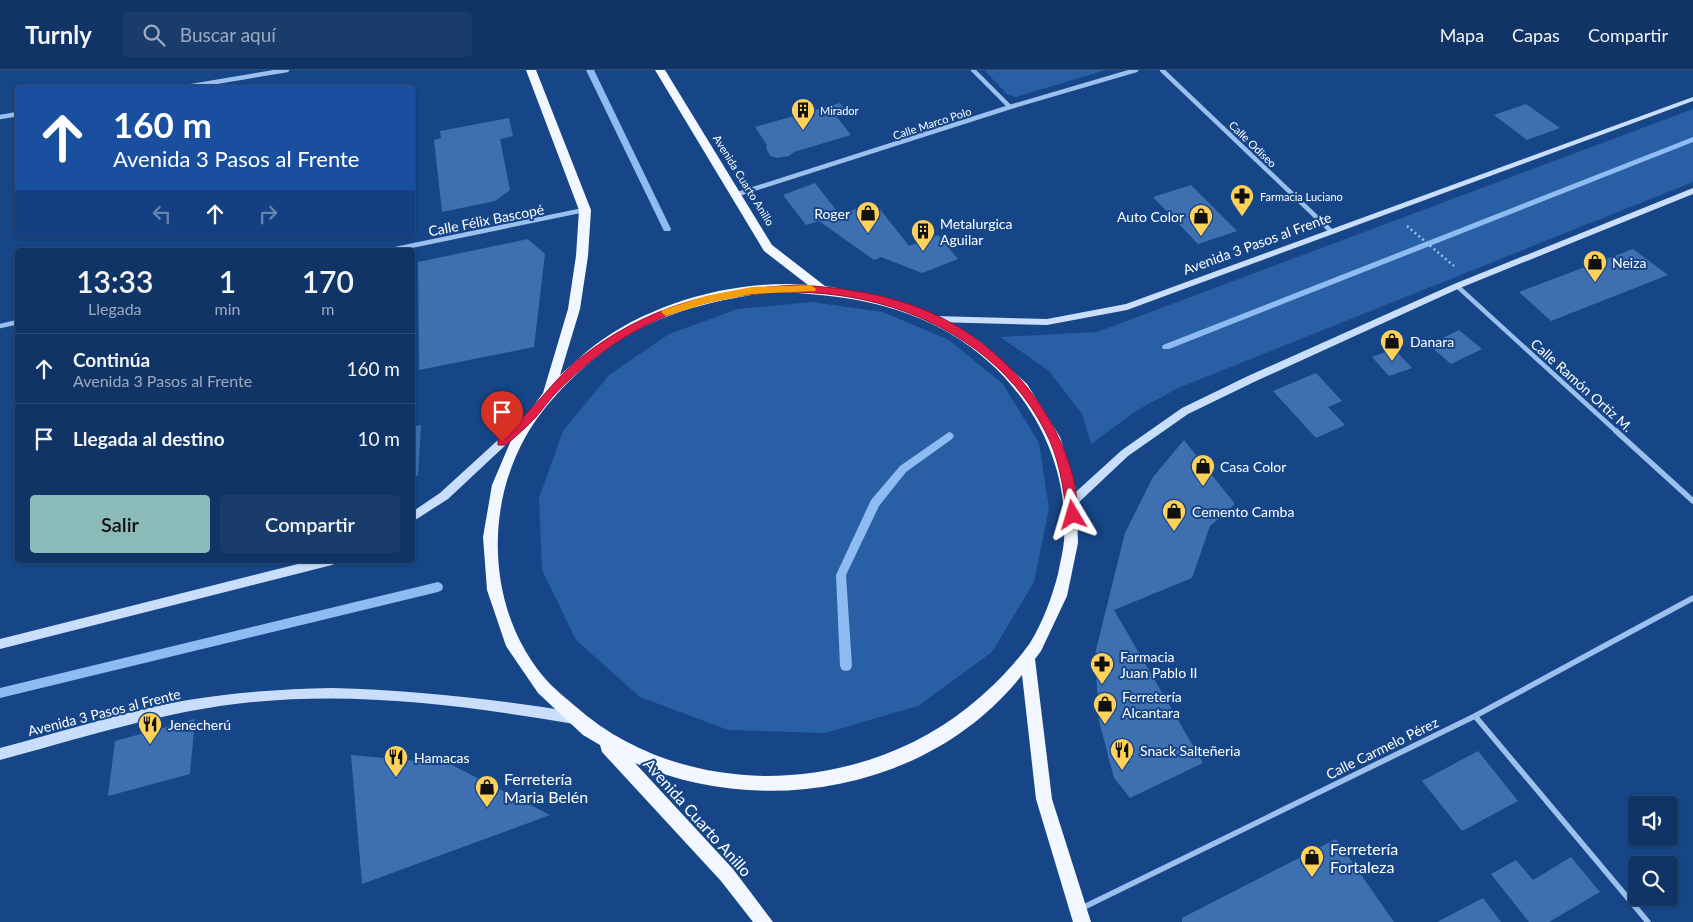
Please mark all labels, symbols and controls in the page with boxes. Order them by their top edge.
search box [122,12,472,57]
text: Turnly [25,20,92,49]
icon: search [140,21,168,49]
text: Buscar aquí [180,23,276,46]
text: Mapa [1440,24,1484,46]
text: Capas [1512,24,1560,46]
text: Compartir [1588,24,1668,46]
building icon: Mirador [790,97,816,131]
text: 160 m [113,103,212,145]
place label: Mirador [820,104,859,117]
street label: Calle Marco Polo [891,104,973,142]
icon: ahead [30,105,95,170]
street label: Calle Odiseo [1227,118,1279,170]
street label: Avenida Cuarto Anillo [711,132,777,228]
text: Avenida 3 Pasos al Frente [113,145,359,172]
pharmacy icon: Farmacia Luciano [1229,183,1255,217]
place label: Farmacia Luciano [1260,190,1343,203]
icon: left [148,200,176,228]
icon: ahead [201,200,229,228]
icon: right [254,200,282,228]
street label: Calle Félix Bascopé [427,200,545,240]
shop icon: Roger [855,200,881,234]
shop icon: Auto Color [1188,203,1214,237]
place label: Roger [814,205,850,222]
place label: Auto Color [1117,208,1184,225]
street label: Avenida 3 Pasos al Frente [1180,208,1334,278]
place label: Metalurgica Aguilar [940,215,1012,248]
building icon: Metalurgica Aguilar [910,218,936,252]
shop icon: Neiza [1582,249,1608,283]
place label: Neiza [1612,254,1647,271]
text: 13:33 [76,263,153,299]
text: 1 [219,263,236,299]
text: 170 [302,263,354,299]
text: Llegada [88,299,142,318]
text: min [215,299,240,318]
text: m [321,299,334,318]
shop icon: Danara [1379,328,1405,362]
place label: Danara [1410,333,1454,350]
street label: Calle Ramón Ortiz M. [1527,335,1637,435]
text: Continúa [73,348,150,371]
icon: ahead [30,355,58,383]
text: 160 m [346,357,400,380]
text: Avenida 3 Pasos al Frente [73,371,252,390]
pin [481,391,523,442]
icon: arrive [488,398,516,426]
icon: arrive [30,425,58,453]
text: Llegada al destino [73,427,225,450]
text: 10 m [357,427,400,450]
shop icon: Casa Color [1190,453,1216,487]
place label: Casa Color [1220,458,1286,475]
position arrow [1046,488,1098,540]
button: Salir [30,495,210,553]
button: Compartir [220,495,400,553]
shop icon: Cemento Camba [1161,498,1187,532]
place label: Cemento Camba [1192,503,1294,520]
place label: Farmacia Juan Pablo II [1120,648,1198,681]
pharmacy icon: Farmacia Juan Pablo II [1089,651,1115,685]
street label: Avenida 3 Pasos al Frente [26,685,182,739]
place label: Ferretería Alcantara [1122,688,1182,721]
shop icon: Ferretería Alcantara [1092,691,1118,725]
restaurant icon: Jenecherú [137,711,163,745]
street label: Calle Carmelo Pérez [1323,713,1441,783]
place label: Jenecherú [168,716,231,733]
restaurant icon: Snack Salteñeria [1109,737,1135,771]
place label: Snack Salteñeria [1140,742,1240,759]
restaurant icon: Hamacas [383,744,409,778]
place label: Hamacas [414,749,470,766]
street label: Avenida Cuarto Anillo [640,754,756,880]
place label: Ferretería Maria Belén [504,769,588,806]
shop icon: Ferretería Maria Belén [474,774,500,808]
map controls [1628,796,1678,906]
button: sound [1628,796,1678,846]
place label: Ferretería Fortaleza [1330,839,1398,876]
shop icon: Ferretería Fortaleza [1299,844,1325,878]
button: search [1628,856,1678,906]

